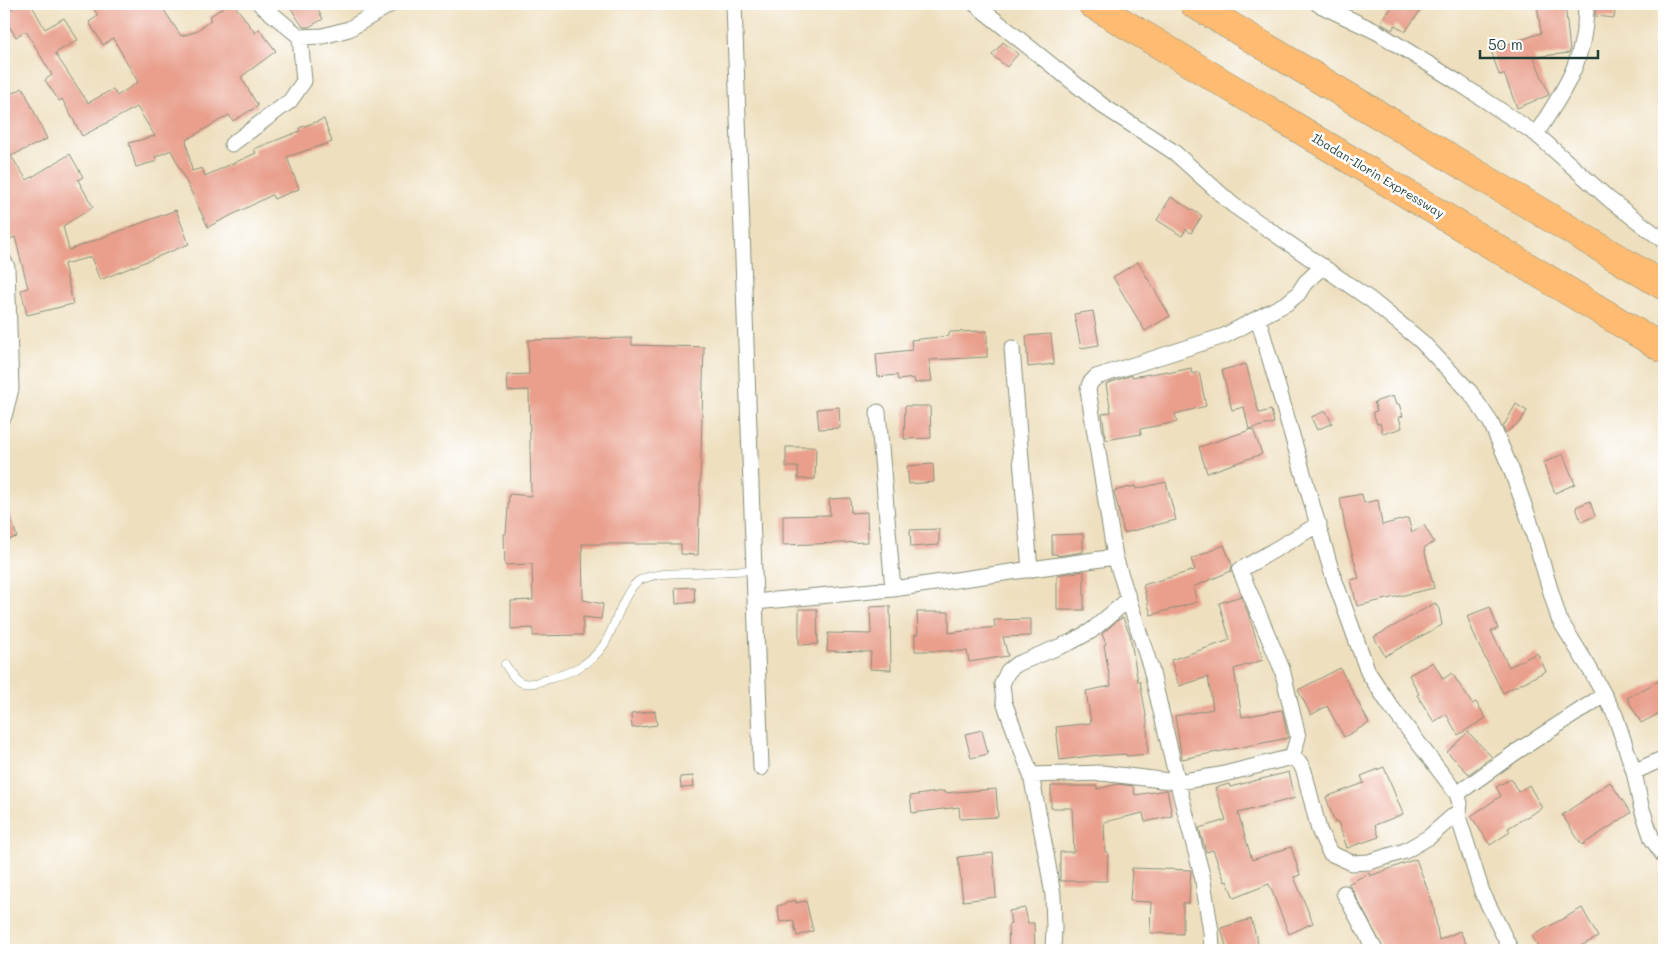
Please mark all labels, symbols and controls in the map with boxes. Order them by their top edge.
scale bar [1480,28,1598,60]
text: 50 m [1488,34,1523,54]
street label: Ibadan-Ilorin Expressway [1310,129,1447,221]

